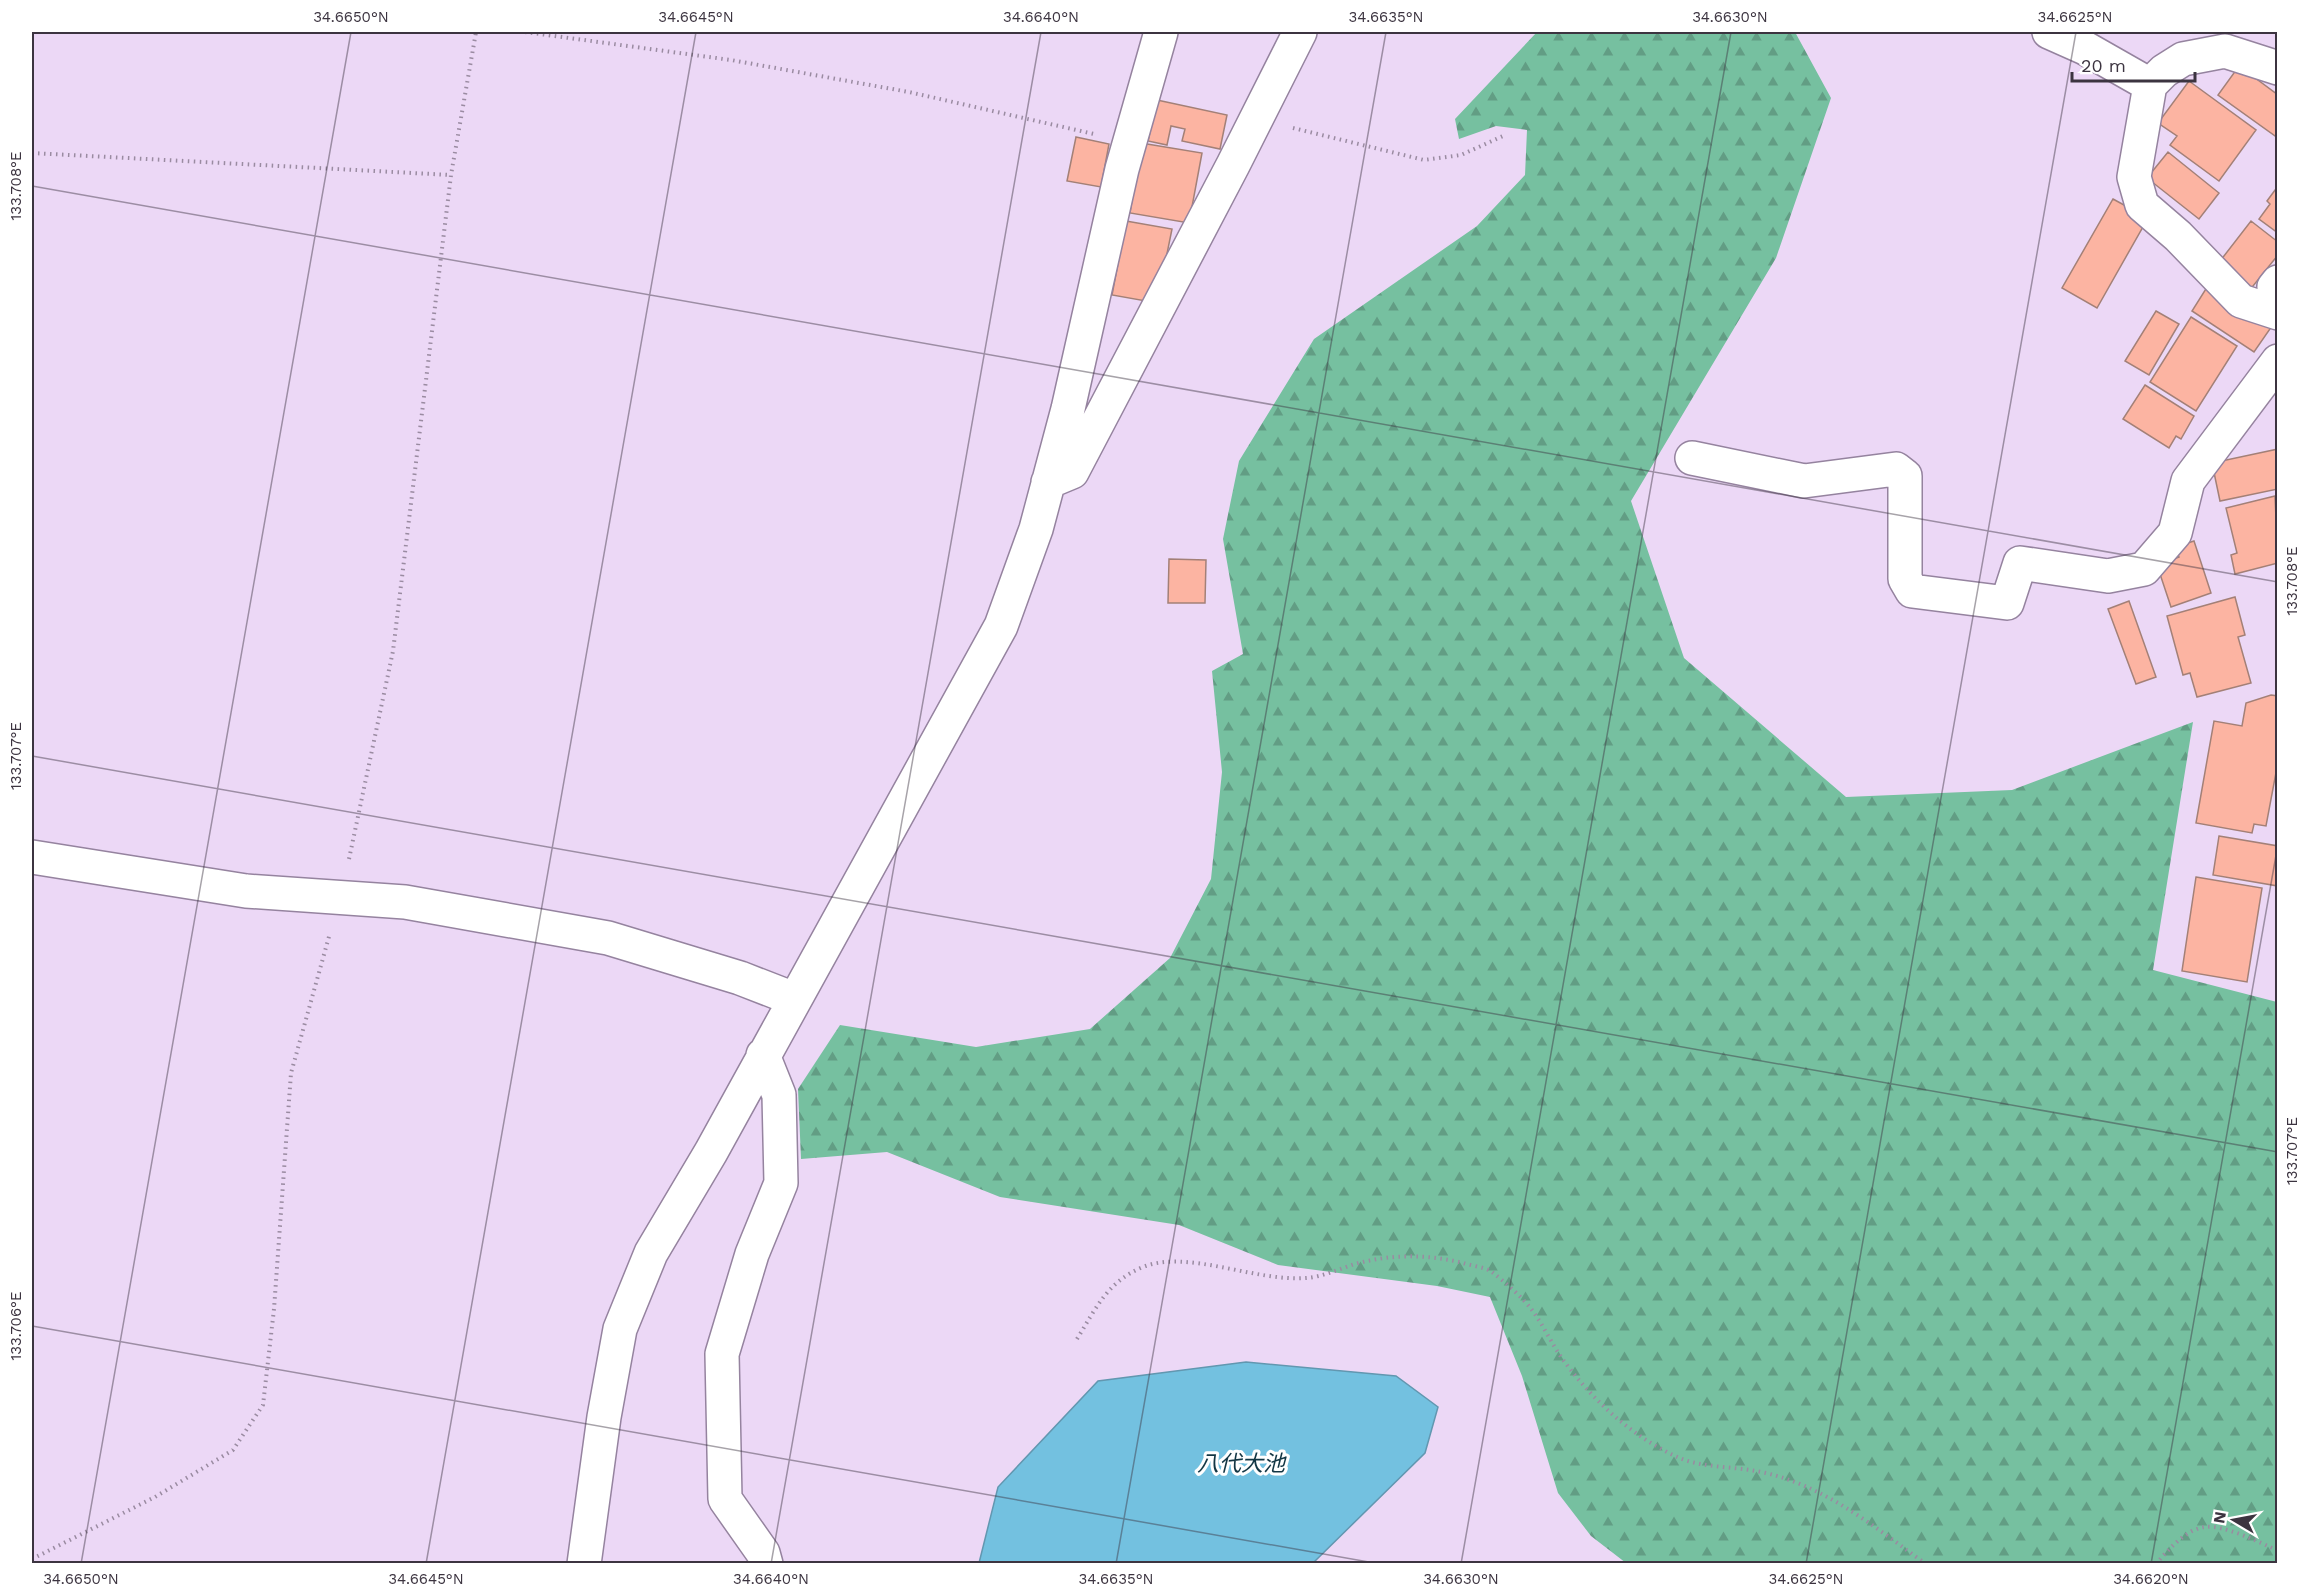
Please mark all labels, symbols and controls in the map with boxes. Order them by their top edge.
text: 34.6650°N [313,8,389,26]
text: 34.6645°N [658,8,734,26]
text: 34.6640°N [1003,8,1079,26]
text: 34.6635°N [1348,8,1424,26]
text: 34.6630°N [1692,8,1768,26]
text: 34.6625°N [2037,8,2113,26]
scale bar [2072,45,2195,83]
text: 20 m [2081,55,2126,76]
text: 133.708°E [7,151,25,221]
text: 133.708°E [2283,546,2301,616]
text: 133.707°E [7,722,25,790]
text: 133.707°E [2283,1117,2301,1185]
text: 133.706°E [7,1291,25,1361]
water label: 八代大池 [1197,1451,1287,1476]
north arrow [2204,1490,2264,1550]
text: N [2209,1510,2230,1525]
text: 34.6650°N [43,1570,119,1588]
text: 34.6645°N [388,1570,464,1588]
text: 34.6640°N [733,1570,809,1588]
text: 34.6635°N [1078,1570,1154,1588]
text: 34.6630°N [1423,1570,1499,1588]
text: 34.6625°N [1768,1570,1844,1588]
text: 34.6620°N [2113,1570,2189,1588]

